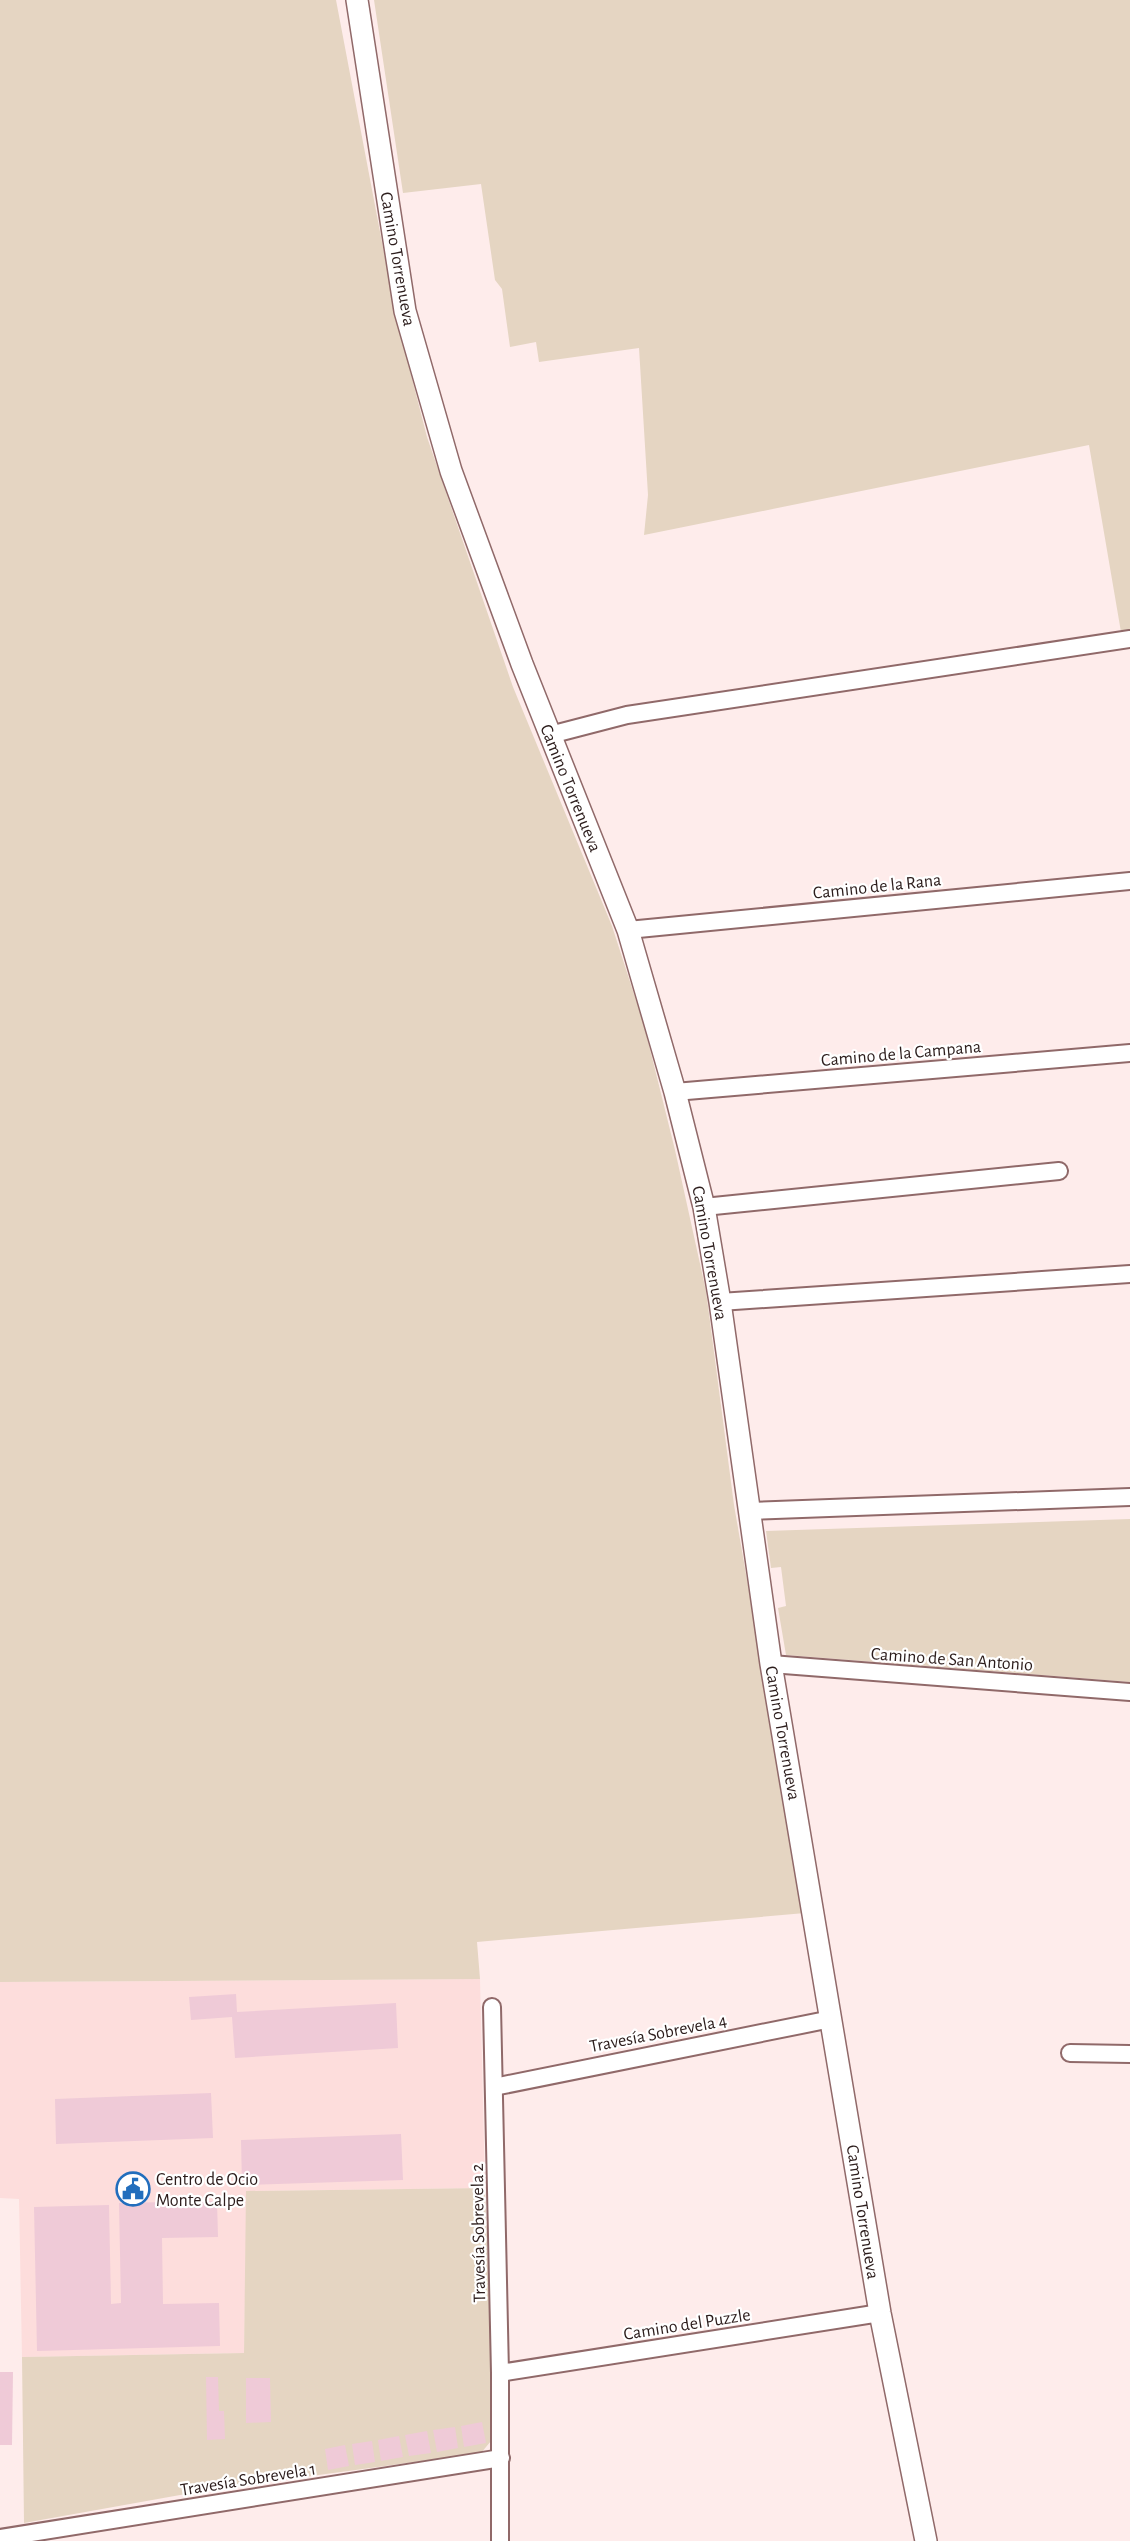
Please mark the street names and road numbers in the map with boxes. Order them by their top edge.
street label: Camino Torrenueva [376,191,418,328]
street label: Camino Torrenueva [536,722,604,855]
street label: Camino de la Rana [812,871,942,903]
street label: Camino de la Campana [820,1038,982,1070]
street label: Camino Torrenueva [688,1185,730,1322]
street label: Camino de San Antonio [870,1645,1034,1675]
street label: Camino Torrenueva [761,1665,803,1802]
street label: Travesía Sobrevela 4 [588,2012,729,2056]
street label: Camino Torrenueva [842,2144,882,2281]
street label: Travesía Sobrevela 2 [469,2163,489,2303]
street label: Camino del Puzzle [622,2306,752,2344]
street label: Travesía Sobrevela 1 [179,2460,317,2500]

